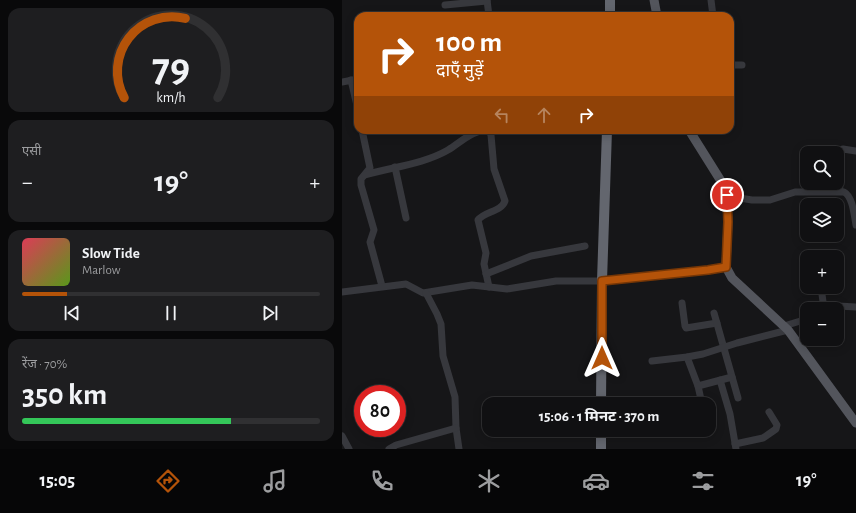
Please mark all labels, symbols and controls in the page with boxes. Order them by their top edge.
icon: right [370,28,422,80]
text: 100 m [436,29,502,57]
text: 79 [152,48,190,89]
text: दाएँ मुड़ें [436,62,484,80]
text: km/h [156,91,186,105]
icon: left [491,104,513,126]
icon: ahead [533,104,555,126]
icon: right [575,104,597,126]
text: एसी [22,145,41,158]
map controls [800,146,844,346]
button: search [800,146,844,190]
text: 19° [154,167,188,197]
text: − [22,171,33,193]
text: + [309,171,320,193]
pin [710,178,744,212]
icon: arrive [716,184,738,206]
button: layers [800,198,844,242]
text: Slow Tide [82,246,140,261]
button: + [800,250,844,294]
text: Marlow [82,264,120,277]
icon: previous [61,302,83,324]
icon: pause [160,302,182,324]
icon: next [259,302,281,324]
button: − [800,302,844,346]
position arrow [581,337,623,379]
text: रेंज · 70% [22,358,67,371]
text: 350 km [22,380,107,410]
speed limit sign: 80 [354,385,406,437]
text: 15:06 · 1 मिनट · 370 m [539,409,659,424]
icon: directions [154,467,182,495]
icon: music [261,467,289,495]
icon: phone [368,467,396,495]
icon: climate [475,467,503,495]
icon: car [582,467,610,495]
icon: filters [689,467,717,495]
text: 15:05 [40,472,75,490]
text: 19° [796,472,817,490]

